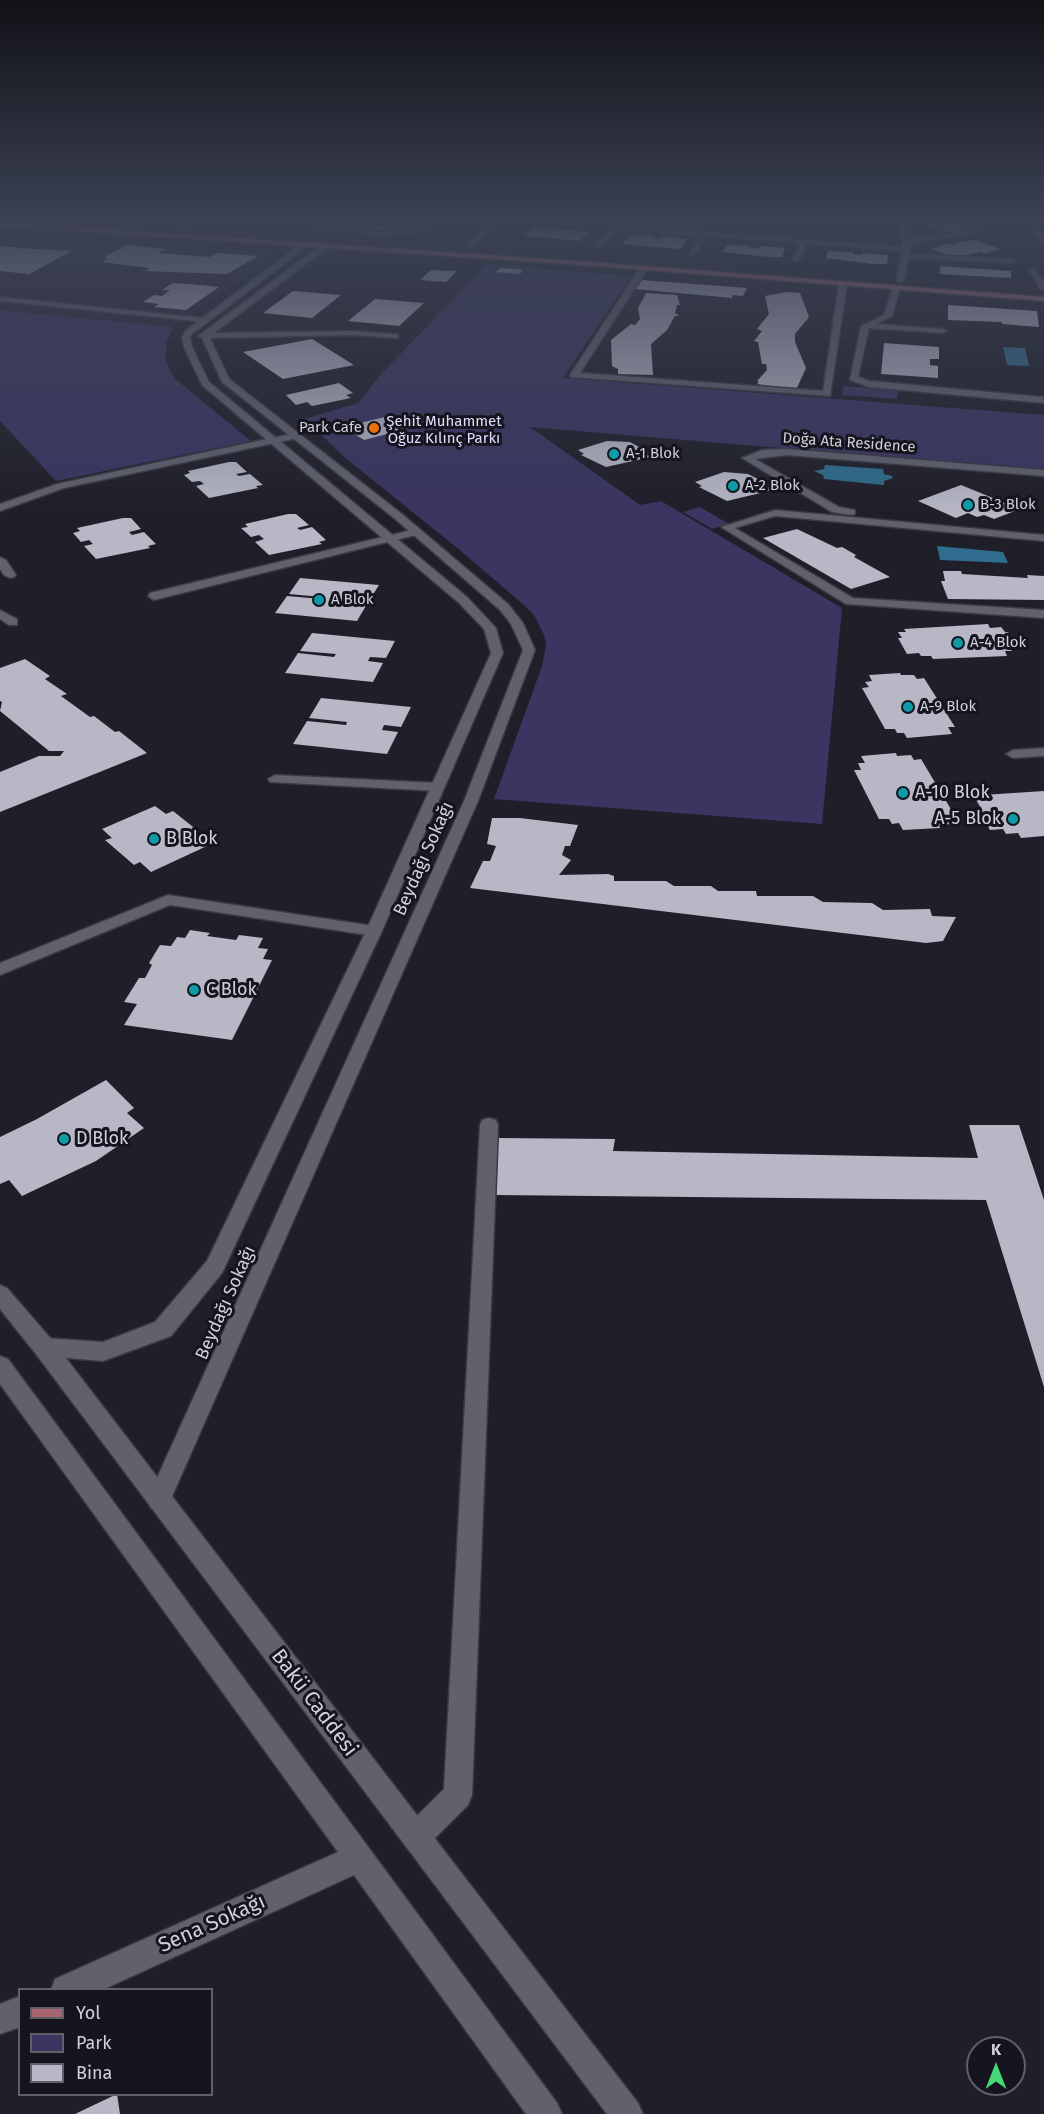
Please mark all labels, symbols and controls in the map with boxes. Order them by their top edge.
park label: Şehit Muhammet Oğuz Kılınç Parkı [386,413,502,448]
place label: Park Cafe [299,419,362,437]
marker: Park Cafe [367,421,381,435]
street label: Doğa Ata Residence [782,429,916,457]
place label: A-1 Blok [626,445,680,463]
marker: A-1 Blok [607,447,621,461]
place label: A-2 Blok [745,477,800,495]
marker: A-2 Blok [726,479,740,493]
place label: B-3 Blok [980,496,1036,514]
marker: B-3 Blok [961,498,975,512]
place label: A Blok [331,591,373,609]
marker: A Blok [312,593,326,607]
place label: A-4 Blok [970,634,1026,652]
marker: A-4 Blok [951,636,965,650]
place label: A-9 Blok [920,698,976,716]
marker: A-9 Blok [901,700,915,714]
place label: A-10 Blok [915,782,990,804]
marker: A-10 Blok [896,786,910,800]
street label: Beydağı Sokağı [389,799,459,919]
place label: A-5 Blok [934,808,1001,830]
marker: A-5 Blok [1006,812,1020,826]
place label: B Blok [166,828,218,850]
marker: B Blok [147,832,161,846]
place label: C Blok [206,979,257,1001]
marker: C Blok [187,983,201,997]
place label: D Blok [76,1128,128,1150]
marker: D Blok [57,1132,71,1146]
street label: Beydağı Sokağı [191,1243,261,1363]
street label: Bakü Caddesi [265,1644,363,1762]
street label: Sena Sokağı [155,1889,269,1959]
legend [18,1988,213,2096]
text: Yol [76,2002,101,2024]
text: Park [76,2032,111,2054]
north arrow [966,2036,1026,2096]
text: K [991,2040,1001,2059]
text: Bina [76,2062,112,2084]

